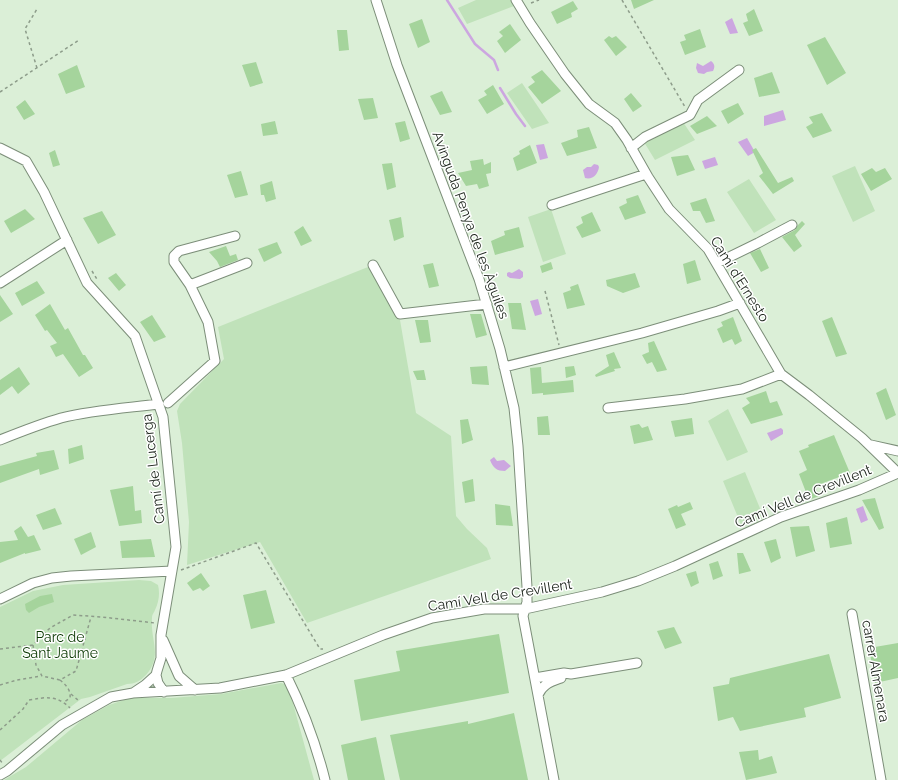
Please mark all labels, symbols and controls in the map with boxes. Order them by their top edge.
street label: Avinguda Penya de les Àguiles [430,129,513,321]
street label: Camí d'Ernesto [707,233,773,325]
street label: Camí de Lucerga [138,413,168,525]
street label: Camí Vell de Crevillent [732,461,874,531]
street label: Camí Vell de Crevillent [427,576,574,614]
street label: carrer Almenara [859,619,893,723]
park label: Parc de Sant Jaume [22,629,98,661]

